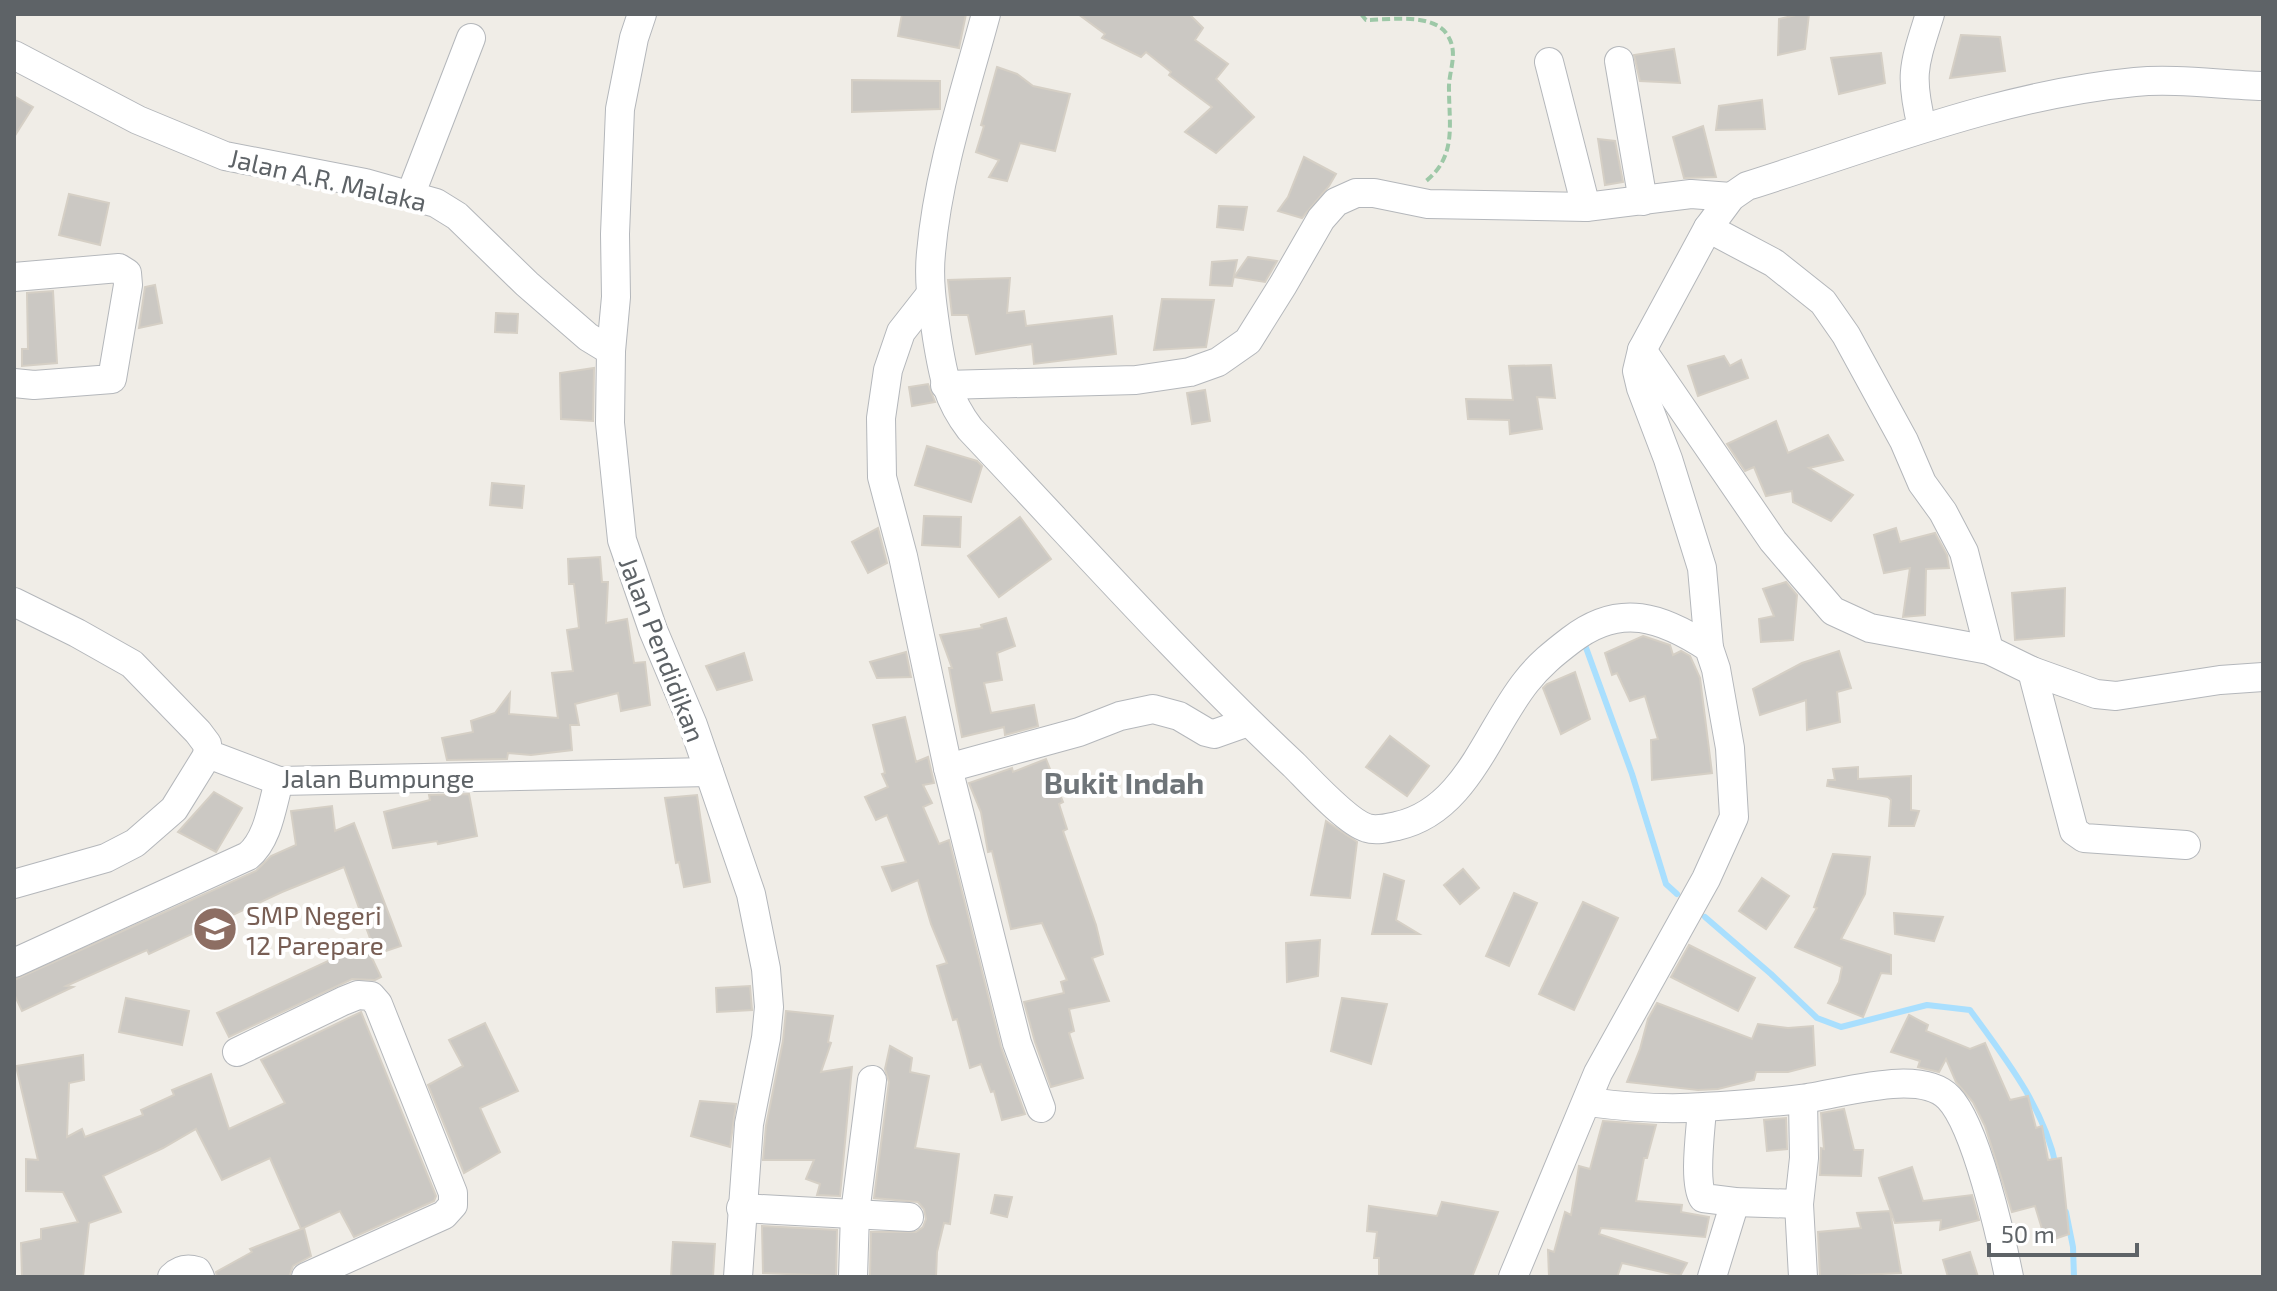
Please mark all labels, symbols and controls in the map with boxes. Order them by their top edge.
street label: Jalan A.R. Malaka [226,141,430,217]
street label: Jalan Pendidikan [613,552,713,746]
street label: Jalan Bumpunge [281,762,475,793]
district label: Bukit Indah [1044,764,1204,800]
place label: SMP Negeri 12 Parepare [246,899,384,960]
school or university icon: SMP Negeri 12 Parepare [191,905,239,953]
scale bar [1989,1207,2137,1257]
text: 50 m [2001,1219,2055,1248]

